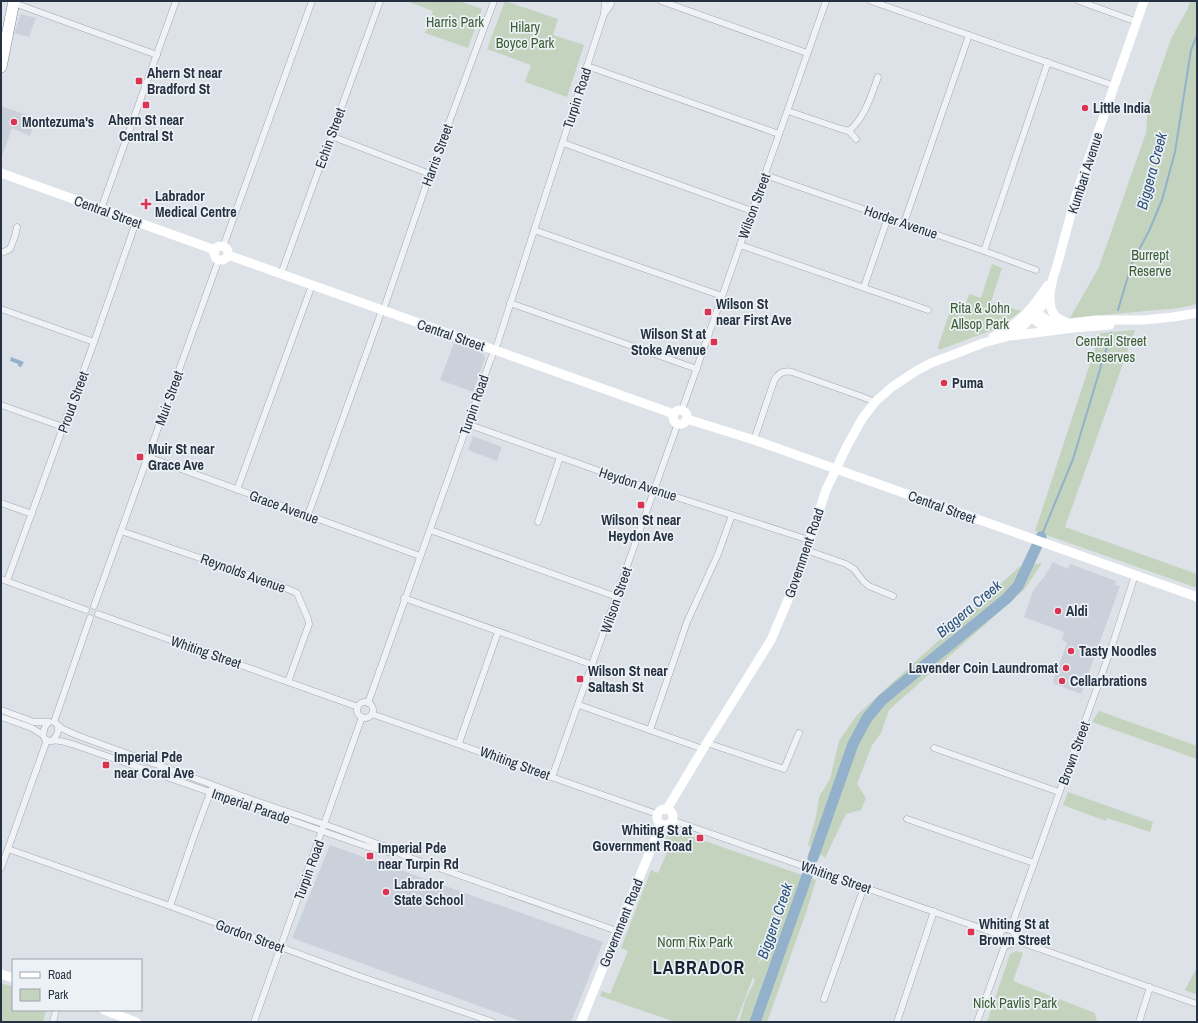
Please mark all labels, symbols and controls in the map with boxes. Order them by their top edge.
park label: Harris Park [426,13,484,31]
park label: Hilary Boyce Park [496,18,555,52]
place label: Ahern St near Bradford St [147,64,223,98]
street label: Turpin Road [559,65,595,131]
marker: Ahern St near Bradford St [134,76,144,86]
place label: Little India [1093,99,1151,117]
marker: Ahern St near Central St [141,100,151,110]
marker: Little India [1080,103,1090,113]
street label: Echin Street [311,105,349,171]
place label: Ahern St near Central St [108,111,184,145]
place label: Montezuma's [22,113,94,131]
marker: Montezuma's [9,117,19,127]
street label: Harris Street [417,121,457,189]
water label: Biggera Creek [1131,129,1172,212]
street label: Kumbari Avenue [1063,130,1107,216]
street label: Wilson Street [734,171,774,241]
place label: Labrador Medical Centre [155,187,237,221]
street label: Central Street [72,191,144,233]
marker: Labrador Medical Centre [140,198,152,210]
street label: Horder Avenue [862,201,940,243]
park label: Burrept Reserve [1129,246,1171,280]
place label: Wilson St near First Ave [716,295,792,329]
park label: Rita & John Allsop Park [950,299,1010,333]
marker: Wilson St near First Ave [703,307,713,317]
street label: Central Street [415,315,487,355]
place label: Wilson St at Stoke Avenue [631,325,706,359]
park label: Central Street Reserves [1076,332,1146,366]
marker: Wilson St at Stoke Avenue [709,337,719,347]
street label: Muir Street [151,368,187,428]
street label: Proud Street [54,369,92,435]
street label: Turpin Road [455,372,493,438]
place label: Puma [952,374,984,392]
marker: Puma [939,378,949,388]
place label: Muir St near Grace Ave [148,440,215,474]
marker: Muir St near Grace Ave [135,452,145,462]
street label: Heydon Avenue [597,463,679,505]
street label: Grace Avenue [247,486,321,528]
street label: Central Street [906,486,978,528]
marker: Wilson St near Heydon Ave [636,500,646,510]
street label: Government Road [780,506,828,600]
place label: Wilson St near Heydon Ave [601,511,681,545]
street label: Reynolds Avenue [198,549,288,597]
street label: Wilson Street [596,564,636,636]
water label: Biggera Creek [932,575,1006,642]
place label: Aldi [1066,602,1088,620]
marker: Aldi [1053,606,1063,616]
street label: Whiting Street [168,632,244,672]
place label: Tasty Noodles [1079,642,1157,660]
marker: Tasty Noodles [1066,646,1076,656]
place label: Lavender Coin Laundromat [909,659,1058,677]
place label: Wilson St near Saltash St [588,662,668,696]
marker: Lavender Coin Laundromat [1061,663,1071,673]
place label: Cellarbrations [1070,672,1147,690]
marker: Wilson St near Saltash St [575,674,585,684]
marker: Cellarbrations [1057,676,1067,686]
street label: Brown Street [1054,719,1094,787]
street label: Whiting Street [477,742,553,784]
place label: Imperial Pde near Coral Ave [114,748,194,782]
marker: Imperial Pde near Coral Ave [101,760,111,770]
street label: Imperial Parade [209,784,293,828]
place label: Whiting St at Government Road [592,821,692,855]
marker: Whiting St at Government Road [695,833,705,843]
street label: Turpin Road [290,837,328,903]
place label: Imperial Pde near Turpin Rd [378,839,459,873]
marker: Imperial Pde near Turpin Rd [365,851,375,861]
street label: Whiting Street [798,857,874,897]
place label: Labrador State School [394,875,464,909]
street label: Government Road [595,876,647,970]
water label: Biggera Creek [752,879,798,962]
marker: Labrador State School [381,887,391,897]
street label: Gordon Street [213,915,287,957]
place label: Whiting St at Brown Street [979,915,1051,949]
marker: Whiting St at Brown Street [966,927,976,937]
park label: Norm Rix Park [657,933,733,951]
district label: LABRADOR [653,955,745,980]
legend [12,959,142,1011]
text: Road [48,967,72,983]
text: Park [48,987,68,1003]
park label: Nick Pavlis Park [973,994,1057,1012]

